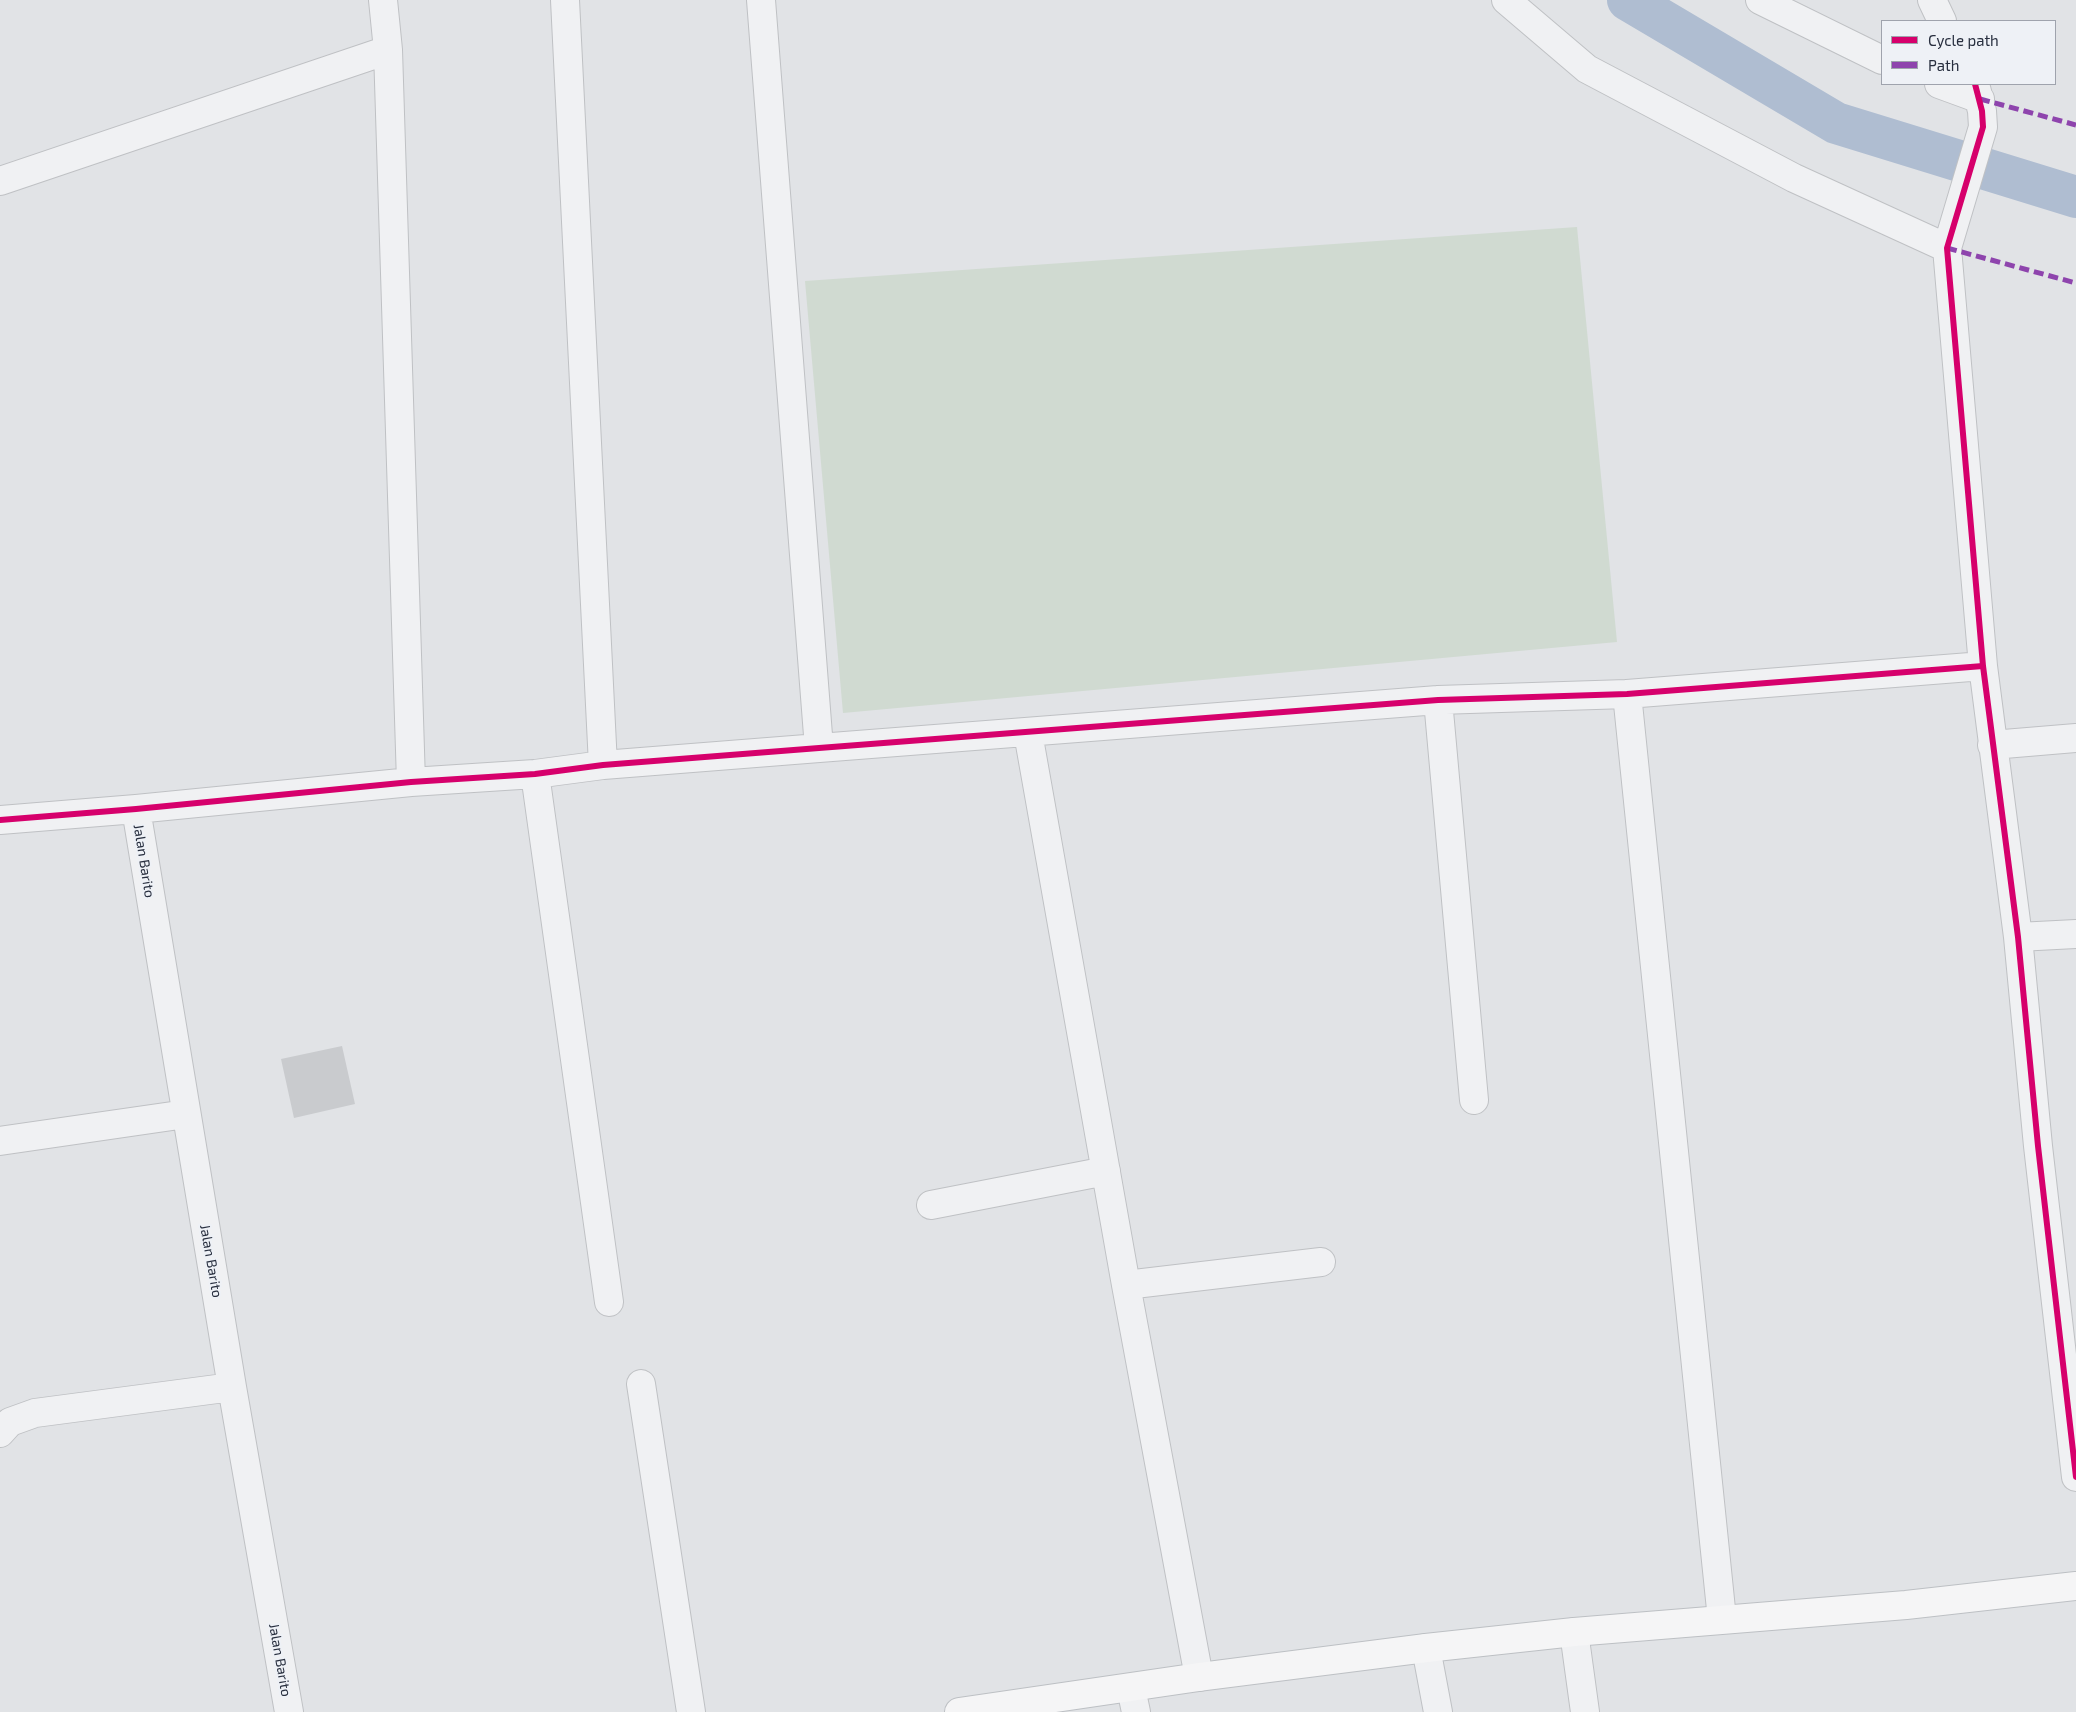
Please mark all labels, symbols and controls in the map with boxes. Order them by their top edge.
legend [1881,20,2056,85]
text: Cycle path [1928,31,1999,49]
text: Path [1928,56,1959,74]
street label: Jalan Barito [130,823,158,899]
street label: Jalan Barito [196,1223,226,1299]
street label: Jalan Barito [265,1622,295,1698]

